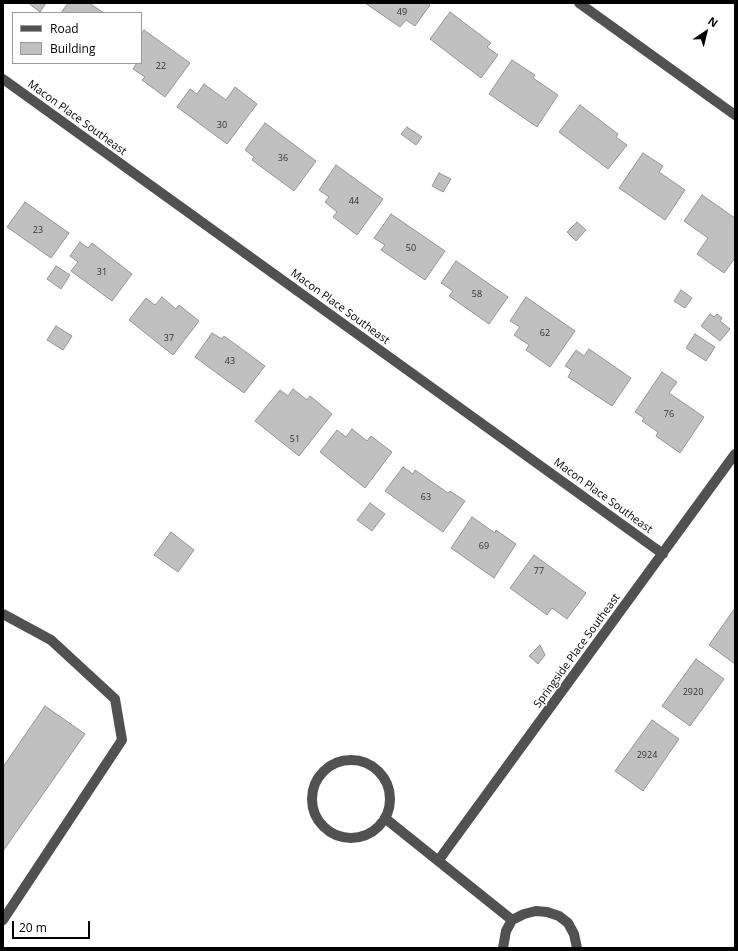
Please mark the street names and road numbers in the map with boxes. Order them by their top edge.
street label: Macon Place Southeast [25,78,129,158]
street label: Macon Place Southeast [288,267,392,347]
street label: Macon Place Southeast [551,456,655,536]
street label: Springside Place Southeast [531,591,623,711]

